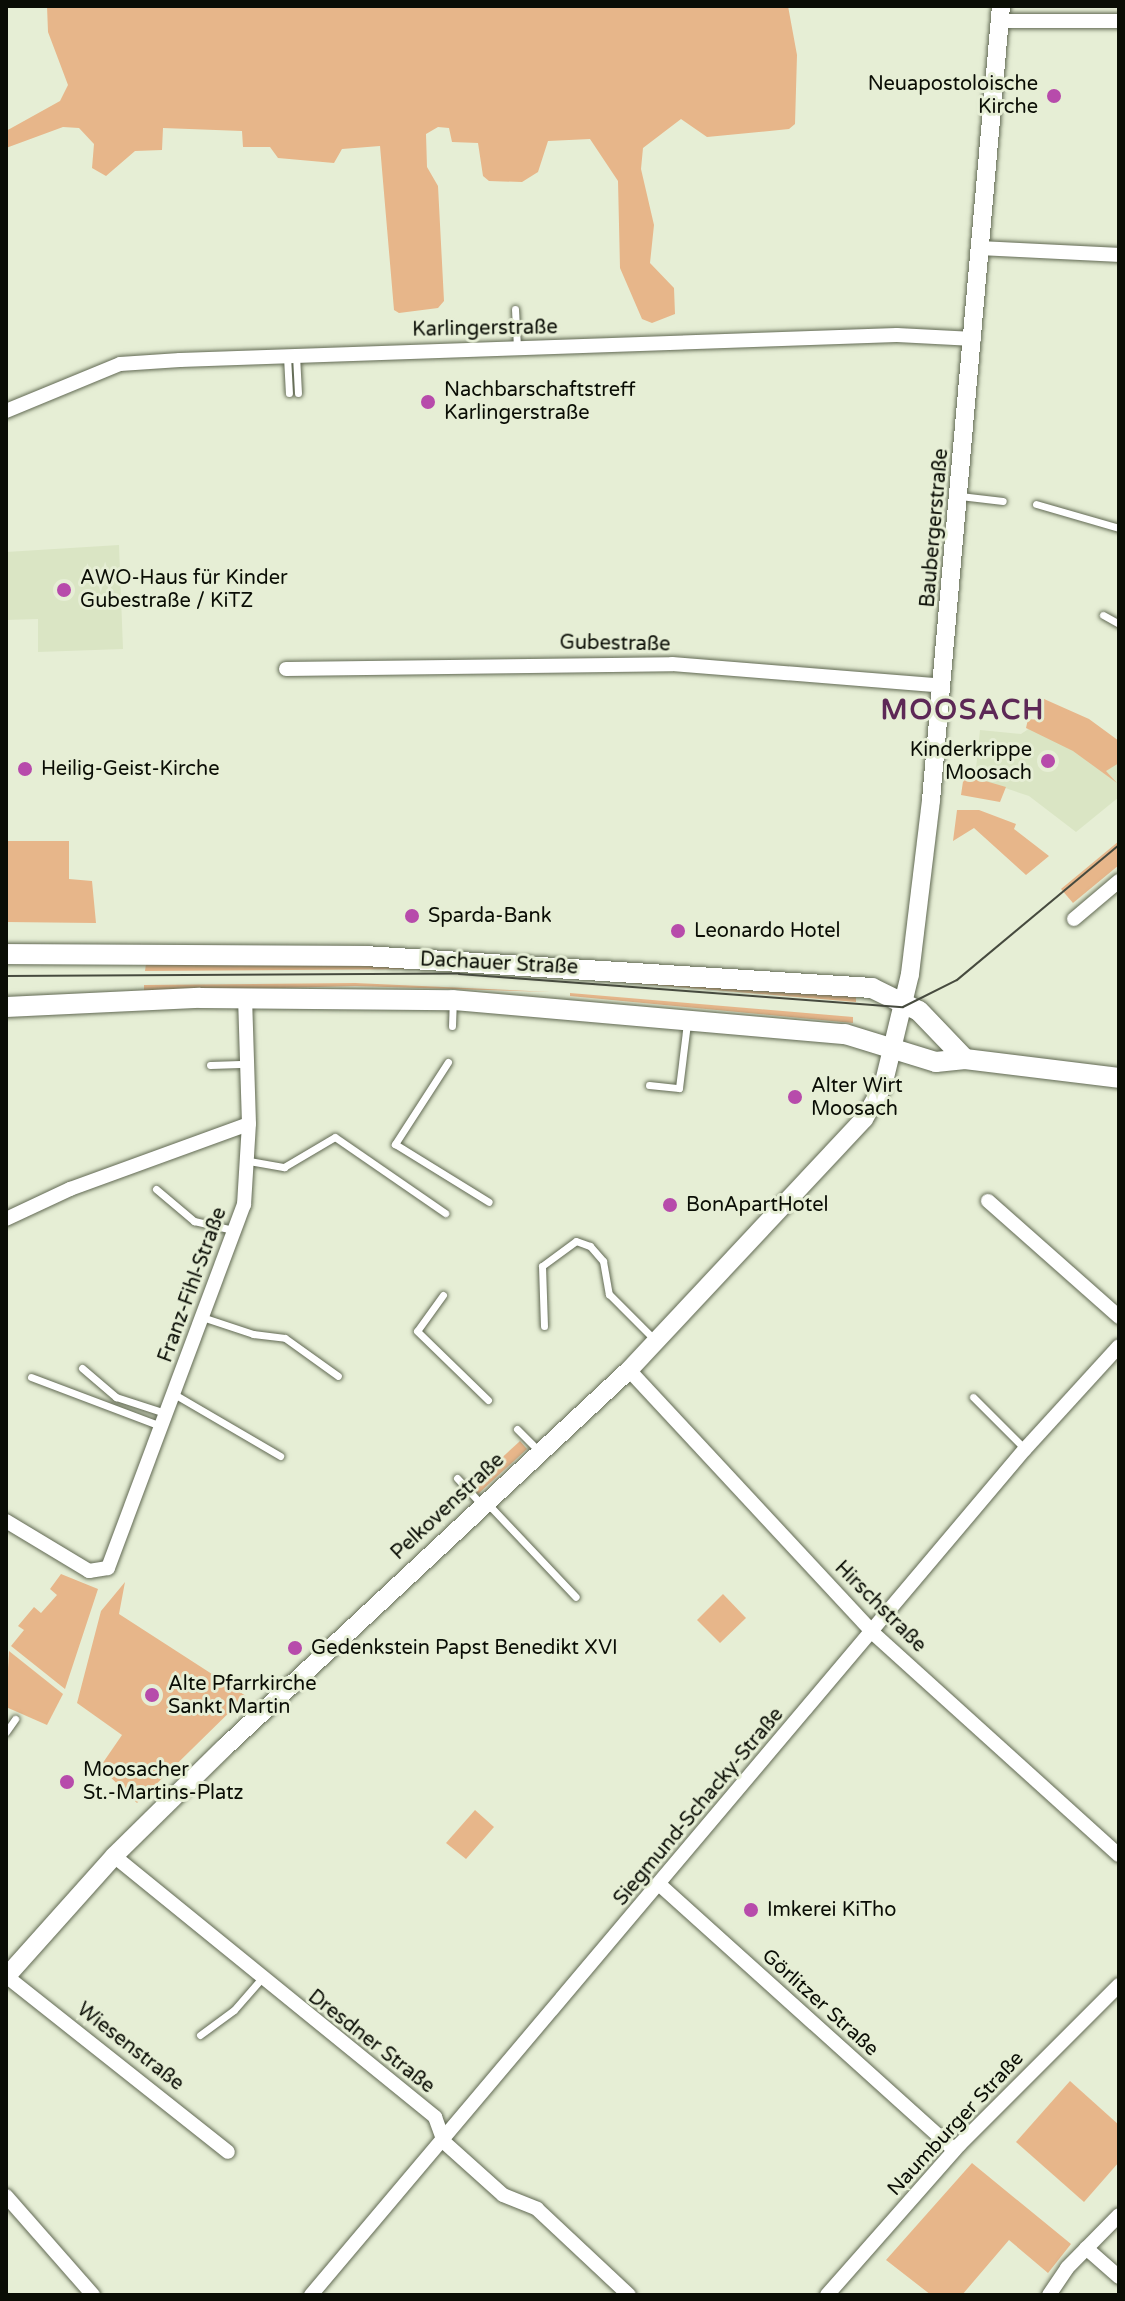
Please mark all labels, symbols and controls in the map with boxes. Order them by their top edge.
place label: Neuapostoloische Kirche [868,72,1038,119]
marker: Neuapostoloische Kirche [1045,87,1063,105]
street label: Karlingerstraße [412,316,558,342]
place label: Nachbarschaftstreff Karlingerstraße [444,378,635,425]
marker: Nachbarschaftstreff Karlingerstraße [419,393,437,411]
street label: Baubergerstraße [916,447,954,609]
place label: AWO-Haus für Kinder Gubestraße / KiTZ [80,566,288,613]
marker: AWO-Haus für Kinder Gubestraße / KiTZ [55,581,73,599]
street label: Gubestraße [559,631,671,657]
district label: MOOSACH [881,693,1045,727]
place label: Kinderkrippe Moosach [910,738,1032,785]
marker: Kinderkrippe Moosach [1039,752,1057,770]
place label: Heilig-Geist-Kirche [41,757,220,781]
marker: Heilig-Geist-Kirche [16,760,34,778]
place label: Sparda-Bank [428,904,552,928]
marker: Sparda-Bank [403,907,421,925]
place label: Leonardo Hotel [694,919,840,943]
marker: Leonardo Hotel [669,922,687,940]
street label: Dachauer Straße [419,948,579,980]
place label: Alter Wirt Moosach [811,1074,903,1121]
marker: Alter Wirt Moosach [786,1088,804,1106]
place label: BonApartHotel [686,1193,828,1217]
marker: BonApartHotel [661,1196,679,1214]
street label: Franz-Fihl-Straße [154,1204,232,1366]
street label: Pelkovenstraße [387,1449,509,1565]
street label: Hirschstraße [829,1556,931,1658]
place label: Gedenkstein Papst Benedikt XVI [311,1636,618,1660]
marker: Gedenkstein Papst Benedikt XVI [286,1639,304,1657]
place label: Alte Pfarrkirche Sankt Martin [168,1672,317,1719]
marker: Alte Pfarrkirche Sankt Martin [143,1686,161,1704]
street label: Siegmund-Schacky-Straße [609,1703,789,1911]
place label: Moosacher St.-Martins-Platz [83,1758,244,1805]
marker: Moosacher St.-Martins-Platz [58,1773,76,1791]
place label: Imkerei KiTho [767,1898,896,1922]
marker: Imkerei KiTho [742,1901,760,1919]
street label: Görlitzer Straße [757,1944,883,2062]
street label: Dresdner Straße [303,1985,439,2099]
street label: Wiesenstraße [72,1998,188,2096]
street label: Naumburger Straße [883,2047,1029,2201]

